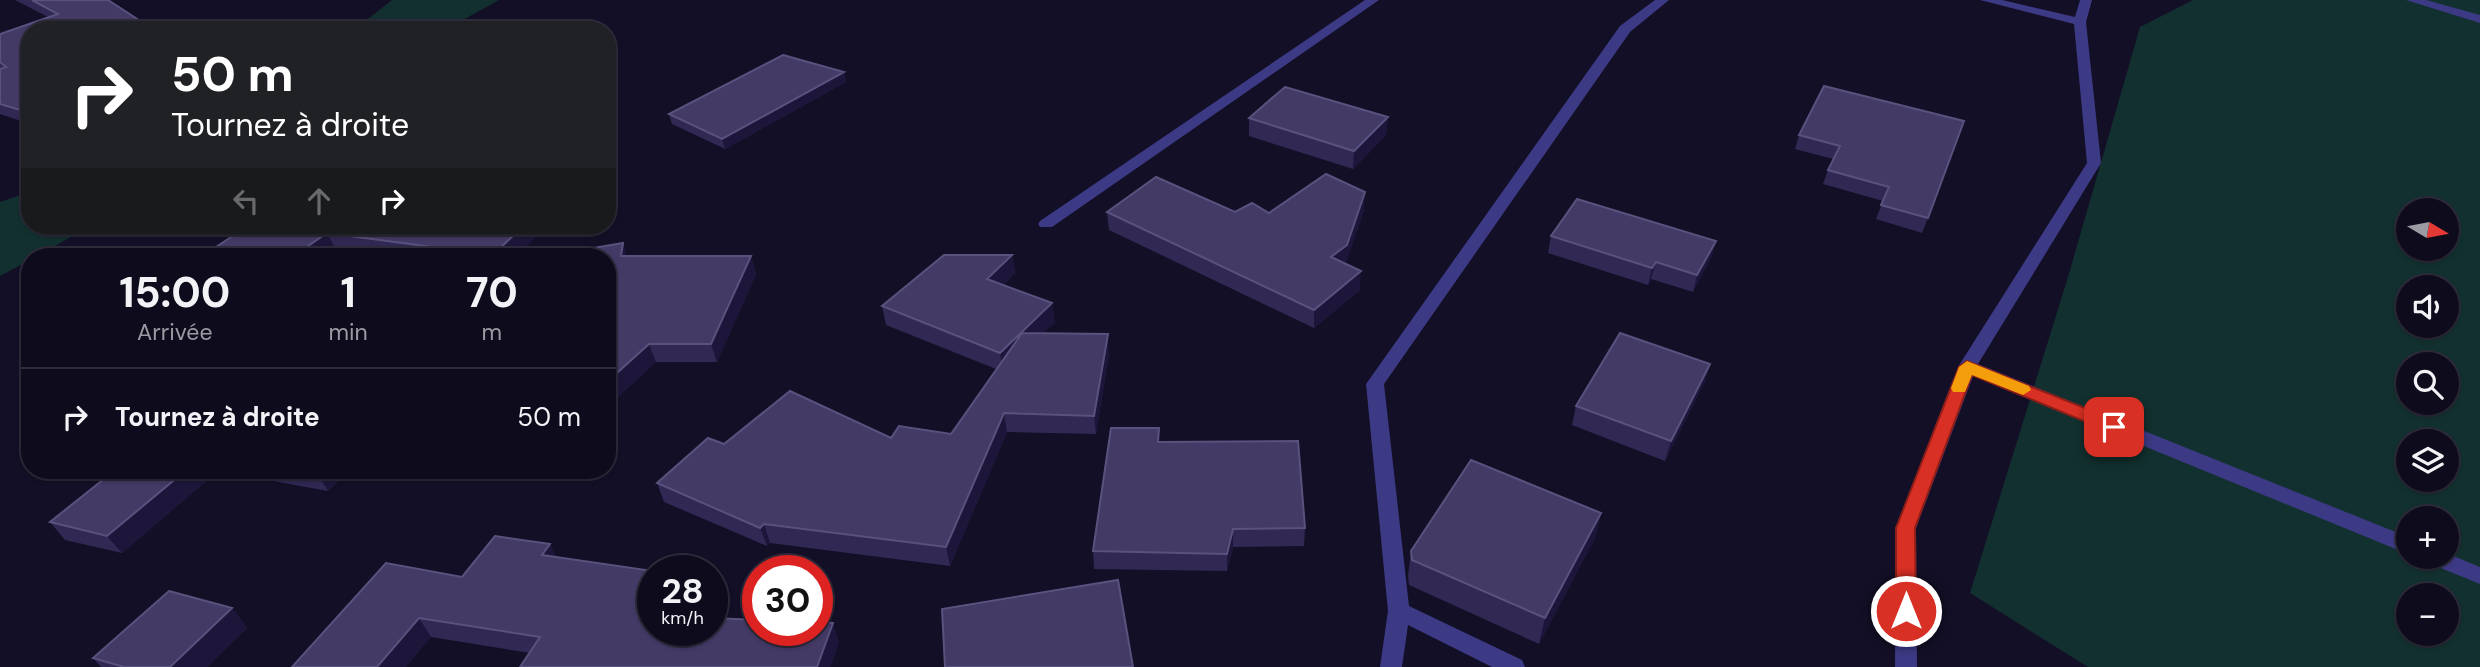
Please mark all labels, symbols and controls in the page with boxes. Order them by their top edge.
text: 50 m [171,42,294,106]
icon: right [56,49,147,140]
text: Tournez à droite [171,104,409,146]
icon: left [227,182,265,220]
icon: ahead [300,182,338,220]
icon: right [373,182,411,220]
north arrow [2396,198,2459,261]
map controls [2396,198,2459,646]
text: 15:00 [119,265,230,320]
text: 1 [340,265,356,320]
text: 70 [466,265,518,320]
button: sound [2396,275,2459,338]
text: Arrivée [137,317,213,347]
text: min [329,317,368,347]
text: m [482,317,502,347]
button: search [2396,352,2459,415]
pin [2084,397,2144,457]
icon: right [56,398,94,436]
text: Tournez à droite [115,400,320,434]
text: 50 m [517,400,581,434]
icon: arrive [2095,408,2133,446]
button: layers [2396,429,2459,492]
button: + [2396,506,2459,569]
speed limit sign: 30 [742,555,833,646]
text: 28 [661,568,704,614]
position arrow [1869,574,1943,648]
button: − [2396,583,2459,646]
text: km/h [661,606,704,630]

